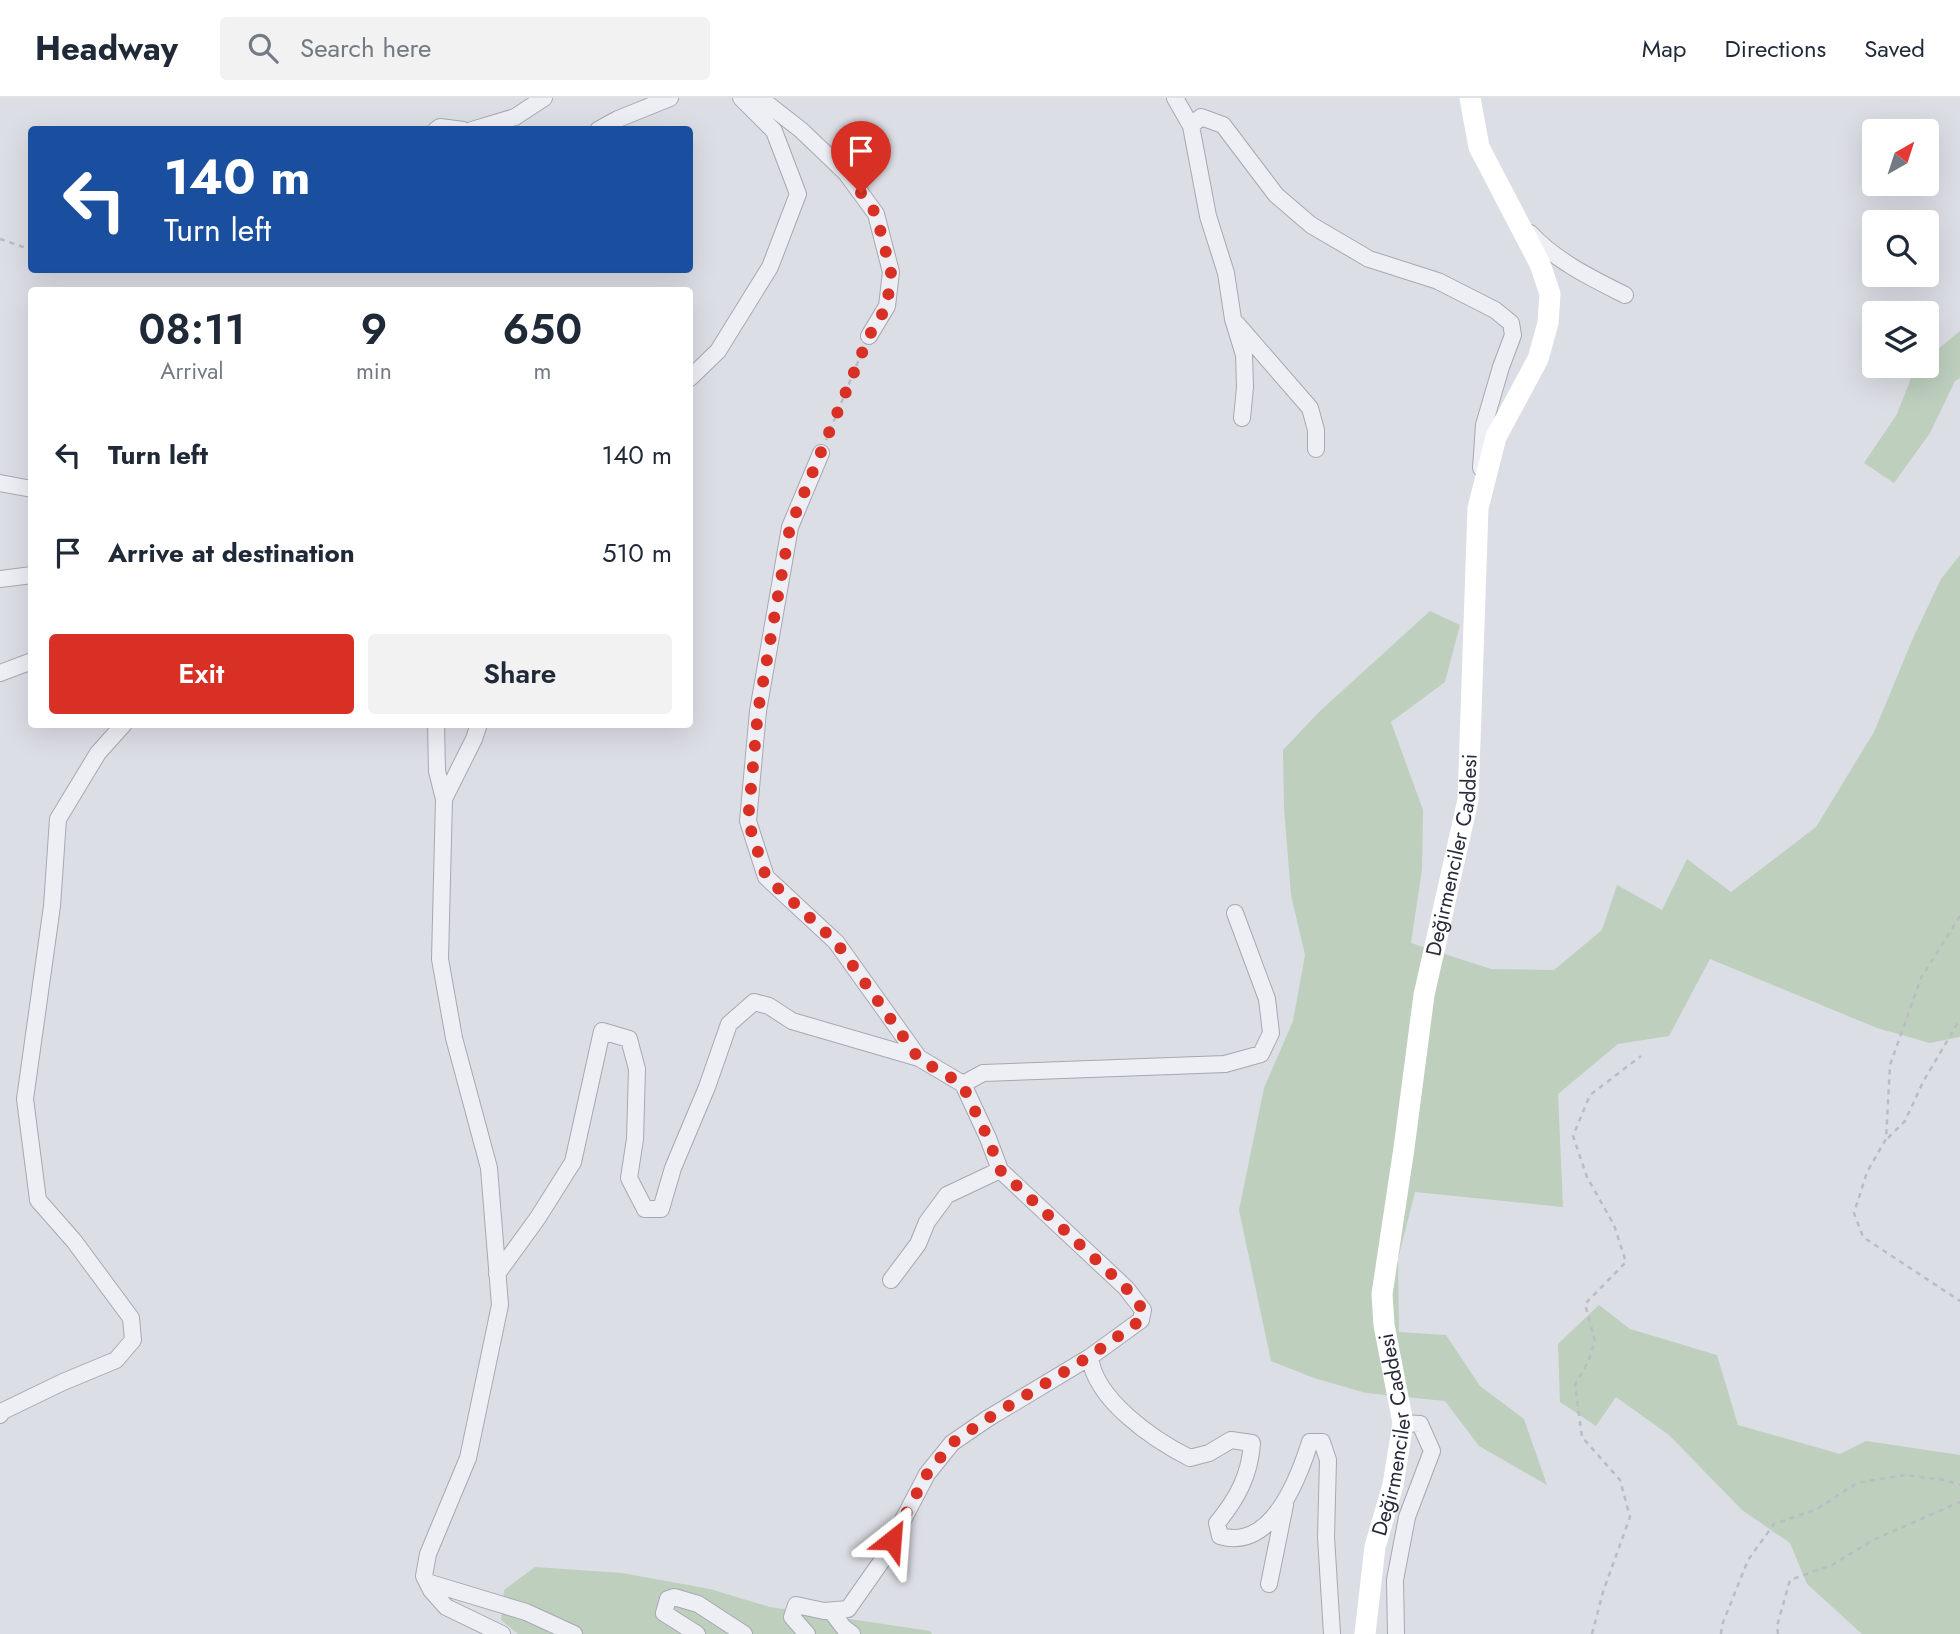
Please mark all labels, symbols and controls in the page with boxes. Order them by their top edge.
search box [220,17,710,80]
text: Headway [35,25,178,72]
icon: search [244,29,282,67]
text: Search here [300,29,431,67]
text: Map [1642,31,1687,66]
text: Directions [1725,31,1826,66]
text: Saved [1864,31,1925,66]
north arrow [1862,119,1939,196]
map controls [1862,119,1939,378]
pin [831,121,891,193]
icon: arrive [842,132,880,170]
text: 140 m [164,142,310,212]
icon: left [49,154,140,245]
text: Turn left [164,207,271,253]
button: search [1862,210,1939,287]
text: 08:11 [139,299,245,360]
text: 9 [360,299,387,360]
text: 650 [502,299,582,360]
button: layers [1862,301,1939,378]
text: Arrival [160,354,224,388]
text: min [356,354,392,388]
text: m [533,354,551,388]
icon: left [49,436,87,474]
text: Turn left [108,436,208,474]
text: 140 m [601,436,672,474]
icon: arrive [49,534,87,572]
text: Arrive at destination [108,534,355,572]
text: 510 m [602,534,672,572]
button: Exit [49,634,354,714]
button: Share [368,634,672,714]
street label: Değirmenciler Caddesi [1418,753,1485,959]
street label: Değirmenciler Caddesi [1364,1331,1419,1539]
position arrow [855,1503,929,1577]

